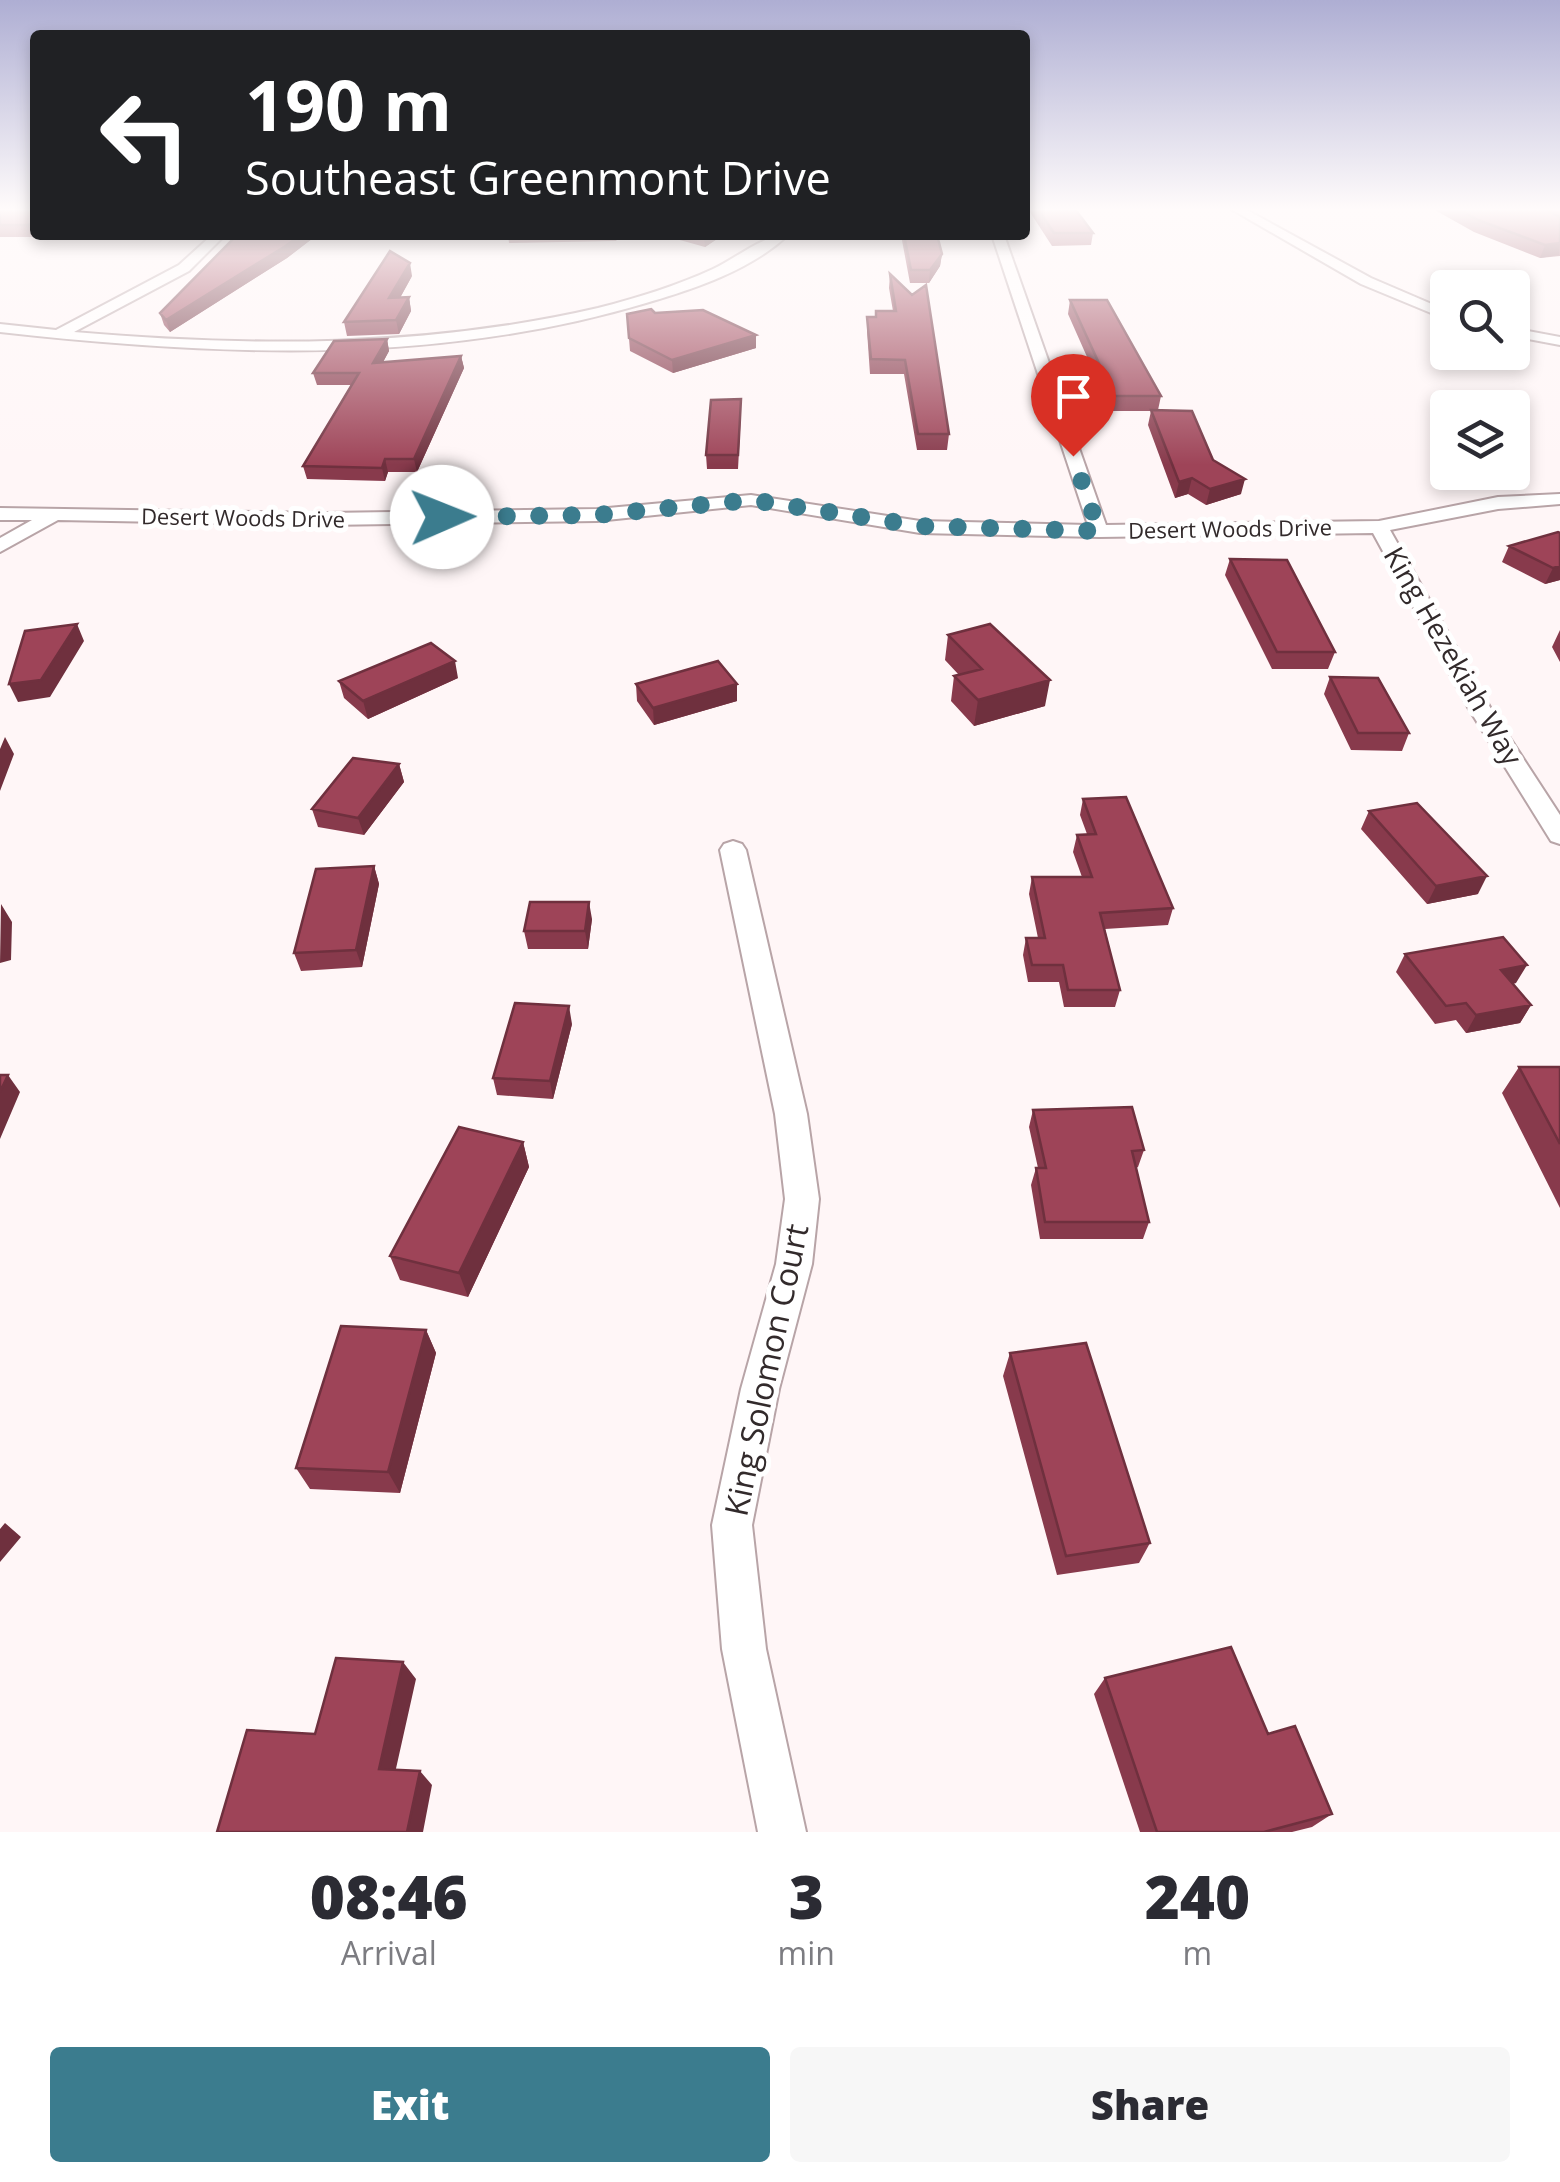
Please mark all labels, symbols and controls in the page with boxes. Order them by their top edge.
text: 190 m [245,56,452,152]
icon: left [80,70,210,200]
text: Southeast Greenmont Drive [245,147,831,208]
map controls [1430,270,1530,490]
button: search [1430,270,1530,370]
pin [1031,354,1116,457]
icon: arrive [1046,369,1101,424]
button: layers [1430,390,1530,490]
position arrow [390,465,494,569]
street label: Desert Woods Drive [141,500,345,534]
street label: Desert Woods Drive [1128,511,1332,545]
street label: King Hezekiah Way [1376,539,1532,772]
street label: King Solomon Court [714,1220,817,1520]
text: 08:46 [310,1855,468,1937]
text: 3 [789,1855,824,1937]
text: 240 [1145,1855,1250,1937]
text: Arrival [341,1931,437,1974]
text: min [778,1931,835,1974]
text: m [1183,1931,1212,1974]
button: Exit [50,2047,770,2162]
button: Share [790,2047,1510,2162]

